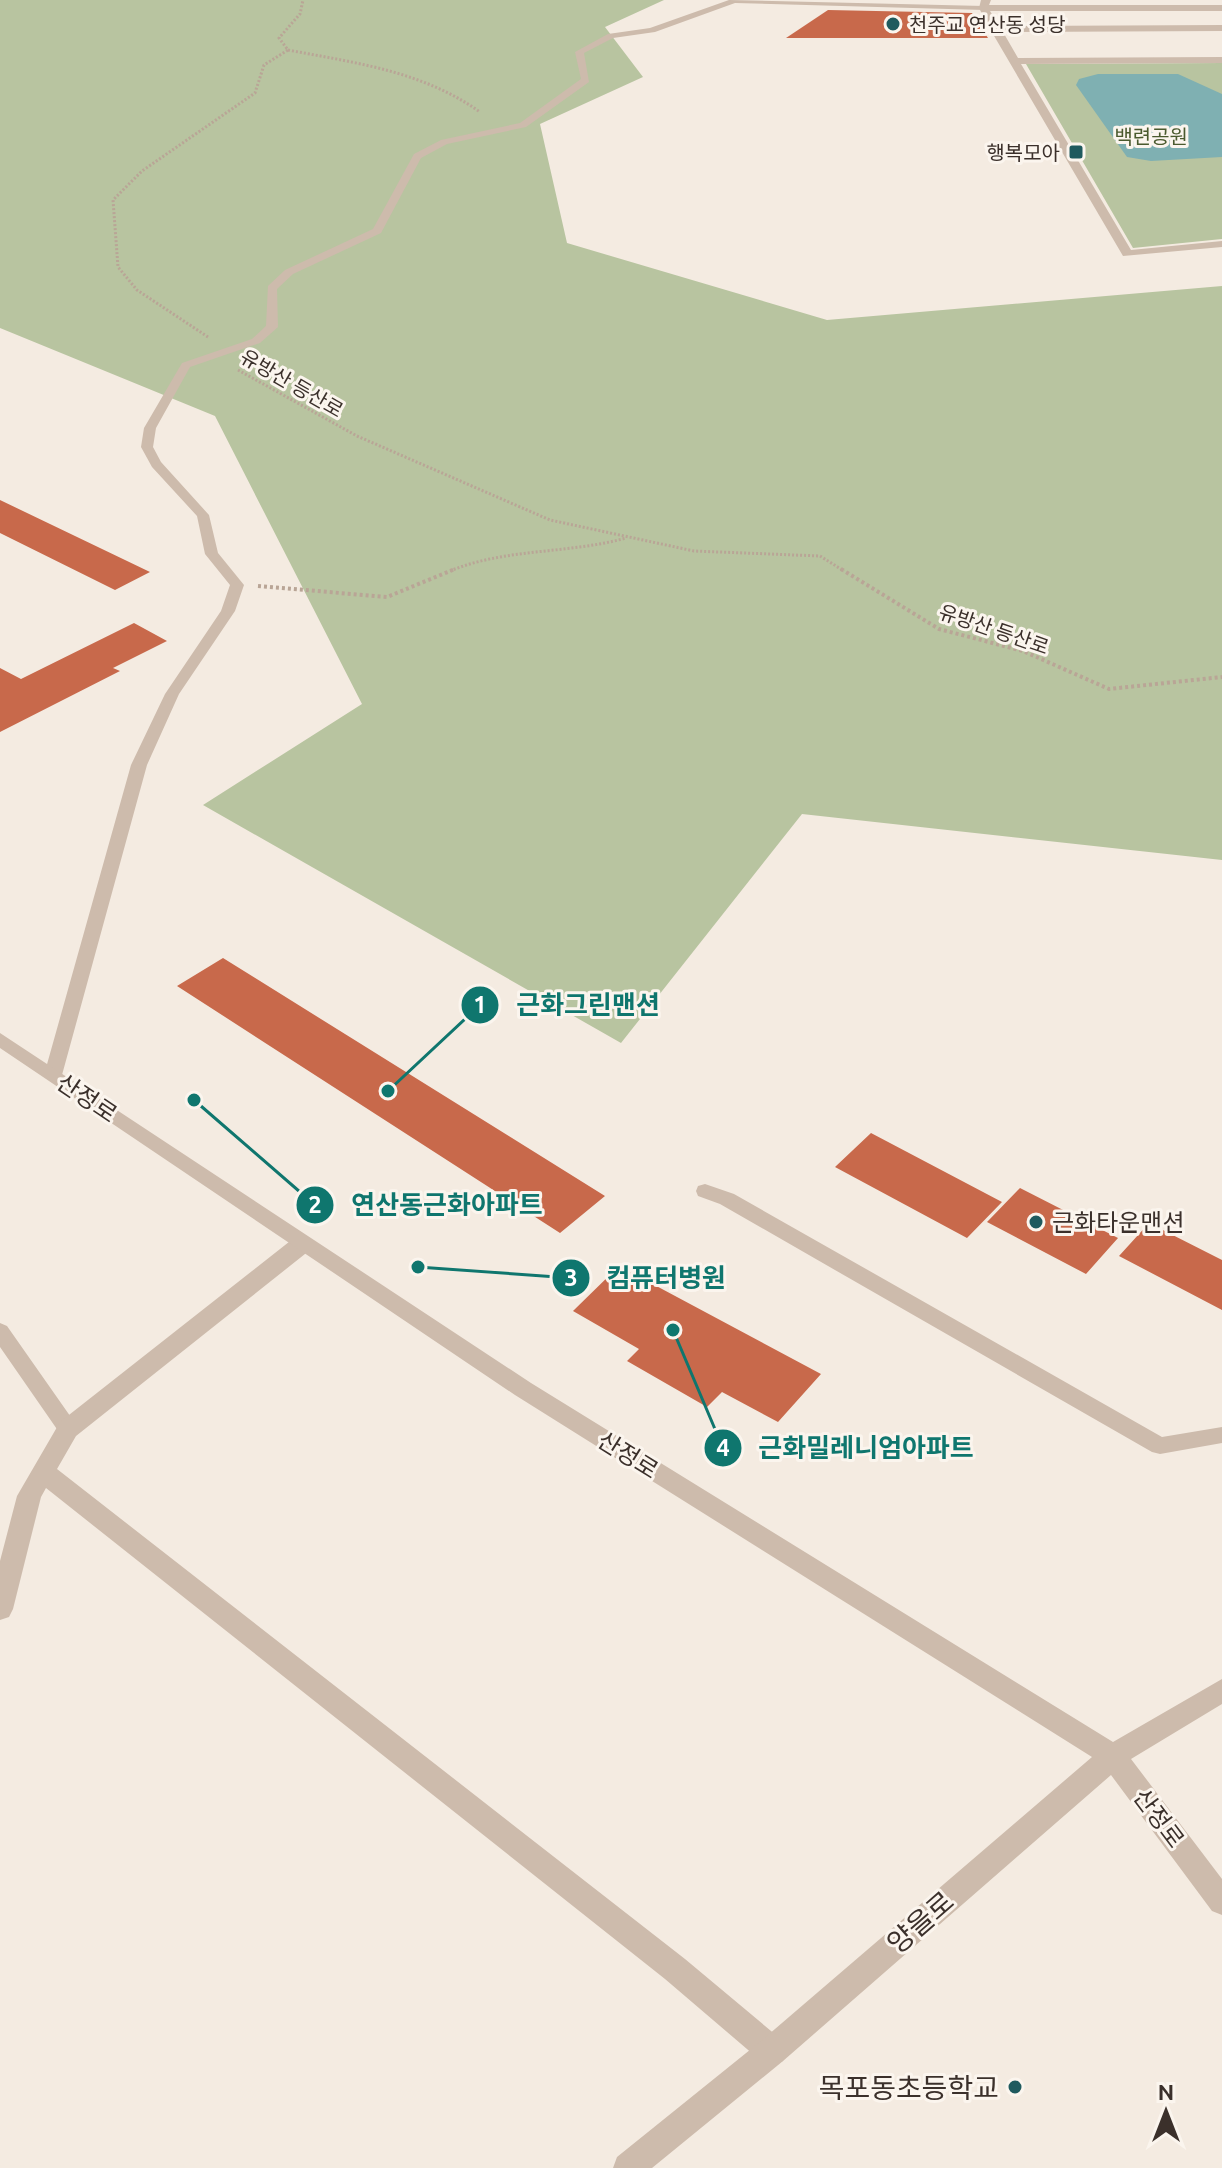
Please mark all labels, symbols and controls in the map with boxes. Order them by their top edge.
place label: 천주교 연산동 성당 [909,13,1065,36]
marker: 천주교 연산동 성당 [884,15,902,33]
park label: 백련공원 [1114,125,1188,148]
place label: 행복모아 [986,141,1060,164]
marker: 행복모아 [1067,143,1085,161]
street label: 유방산 등산로 [236,344,348,422]
street label: 유방산 등산로 [936,599,1052,659]
callout: 근화그린맨션 [460,980,676,1030]
text: 근화그린맨션 [516,990,660,1019]
text: 1 [473,991,487,1018]
street label: 산정로 [52,1068,122,1128]
callout: 연산동근화아파트 [295,1180,558,1230]
text: 연산동근화아파트 [351,1190,543,1219]
text: 2 [308,1191,322,1218]
place label: 근화타운맨션 [1052,1209,1184,1236]
marker: 근화타운맨션 [1027,1213,1045,1231]
callout: 컴퓨터병원 [551,1253,742,1303]
text: 컴퓨터병원 [606,1263,726,1292]
text: 3 [564,1264,578,1291]
callout: 근화밀레니엄아파트 [703,1423,990,1473]
street label: 산정로 [593,1426,663,1484]
text: 근화밀레니엄아파트 [758,1433,974,1462]
text: 4 [716,1434,730,1461]
street label: 산정로 [1128,1783,1190,1853]
street label: 양을로 [881,1885,959,1959]
place label: 목포동초등학교 [819,2072,999,2103]
north arrow [1126,2072,1206,2152]
marker: 목포동초등학교 [1006,2078,1024,2096]
text: N [1158,2079,1174,2104]

